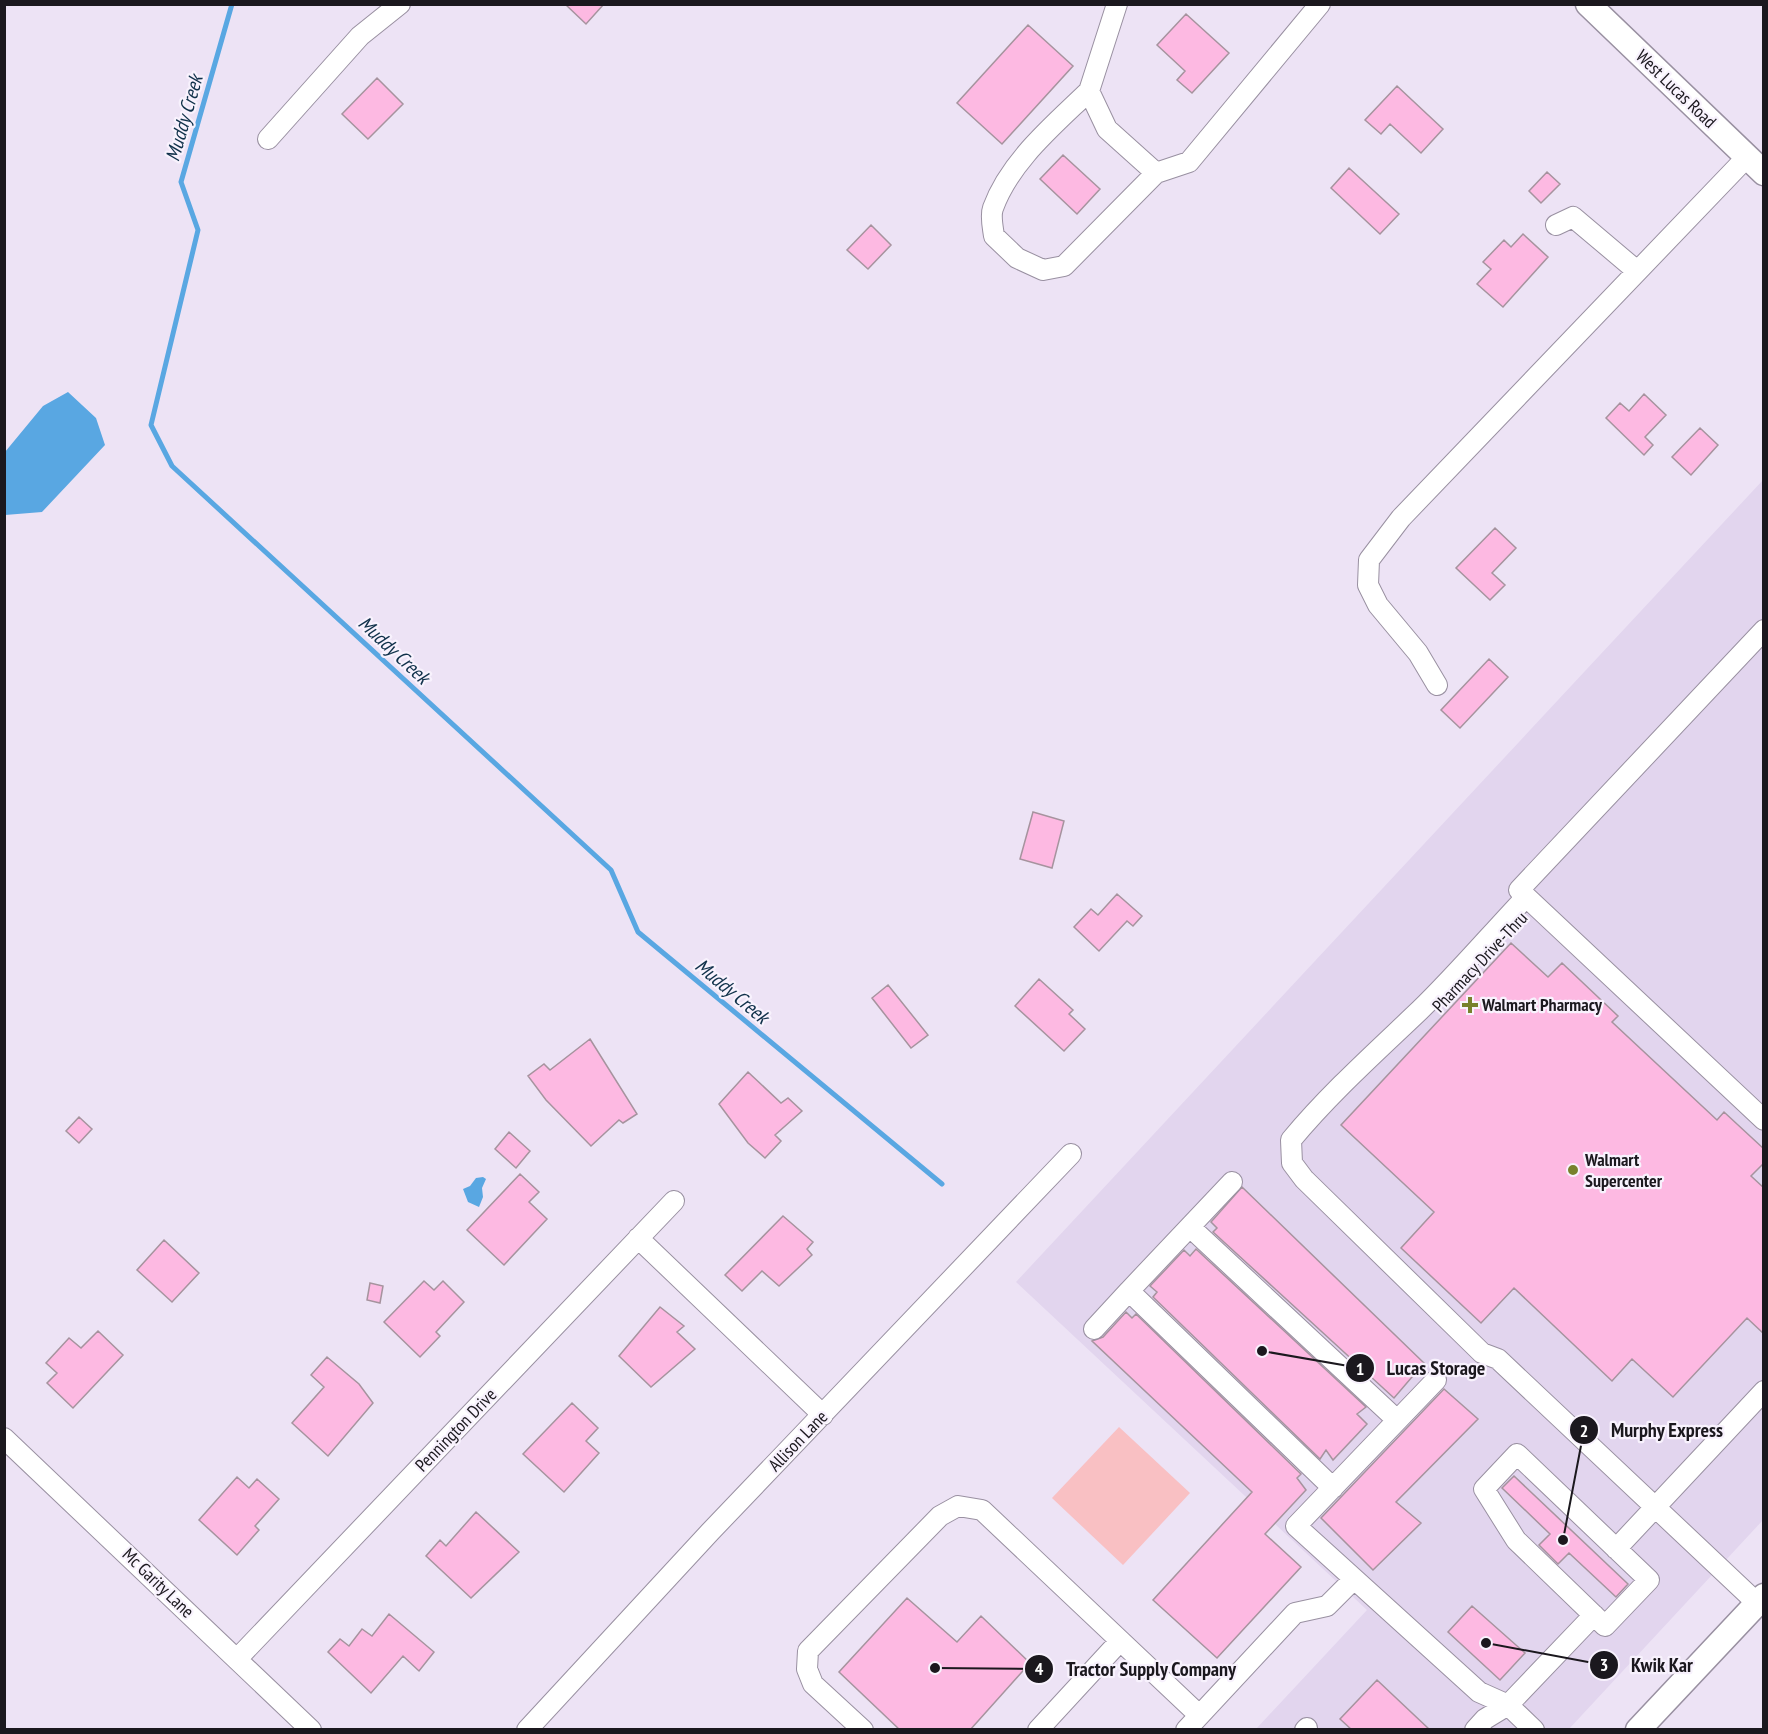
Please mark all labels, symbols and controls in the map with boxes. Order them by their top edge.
street label: West Lucas Road [1631,45,1721,133]
water label: Muddy Creek [159,70,209,164]
water label: Muddy Creek [353,610,437,691]
street label: Pharmacy Drive-Thru [1427,906,1532,1017]
water label: Muddy Creek [690,953,776,1031]
place label: Walmart Pharmacy [1481,993,1603,1016]
marker: Walmart Pharmacy [1463,998,1477,1012]
place label: Walmart Supercenter [1584,1148,1663,1192]
marker: Walmart Supercenter [1566,1163,1580,1177]
callout: Lucas Storage [1345,1349,1498,1387]
text: Lucas Storage [1387,1355,1485,1381]
text: 1 [1356,1357,1364,1380]
street label: Pennington Drive [410,1383,501,1476]
street label: Allison Lane [763,1405,832,1476]
callout: Murphy Express [1569,1411,1736,1449]
text: Murphy Express [1611,1417,1723,1443]
text: 2 [1580,1419,1588,1442]
street label: Mc Garity Lane [118,1543,199,1622]
callout: Kwik Kar [1589,1646,1705,1684]
callout: Tractor Supply Company [1024,1650,1249,1688]
text: Kwik Kar [1631,1652,1693,1678]
text: 3 [1600,1653,1608,1676]
text: Tractor Supply Company [1066,1656,1237,1682]
text: 4 [1035,1657,1044,1680]

